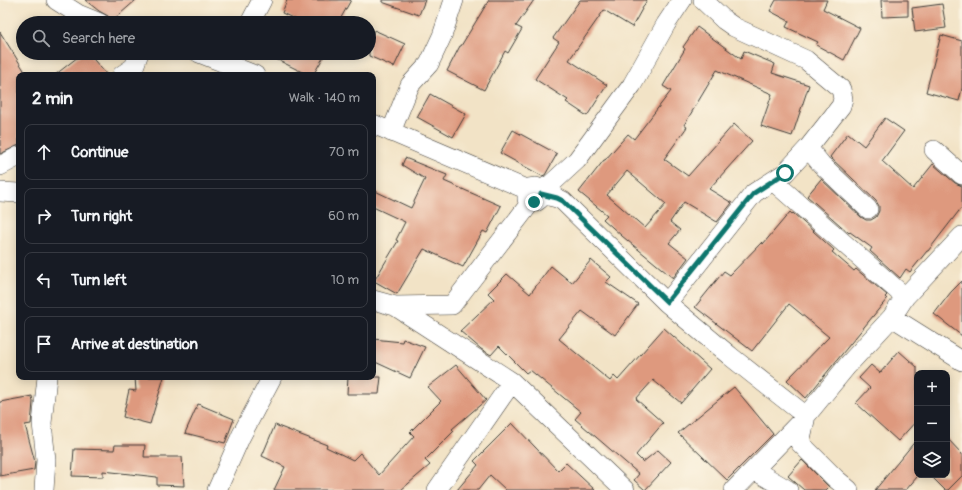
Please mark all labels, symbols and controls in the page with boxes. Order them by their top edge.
search box [16,16,376,60]
icon: search [30,27,52,49]
text: Search here [62,29,135,48]
text: 2 min [32,88,73,109]
text: Walk · 140 m [289,90,360,106]
icon: ahead [33,141,55,163]
text: Continue [71,143,129,162]
text: 70 m [329,144,359,160]
route start [776,164,794,182]
route end [525,193,543,211]
icon: right [33,205,55,227]
text: Turn right [71,207,132,226]
text: 60 m [328,208,359,224]
icon: left [33,269,55,291]
text: Turn left [71,271,127,290]
text: 10 m [331,272,359,288]
icon: arrive [33,333,55,355]
text: Arrive at destination [71,335,198,354]
map controls [914,370,950,478]
button: + [914,370,950,406]
button: − [914,406,950,442]
button: layers [914,442,950,478]

